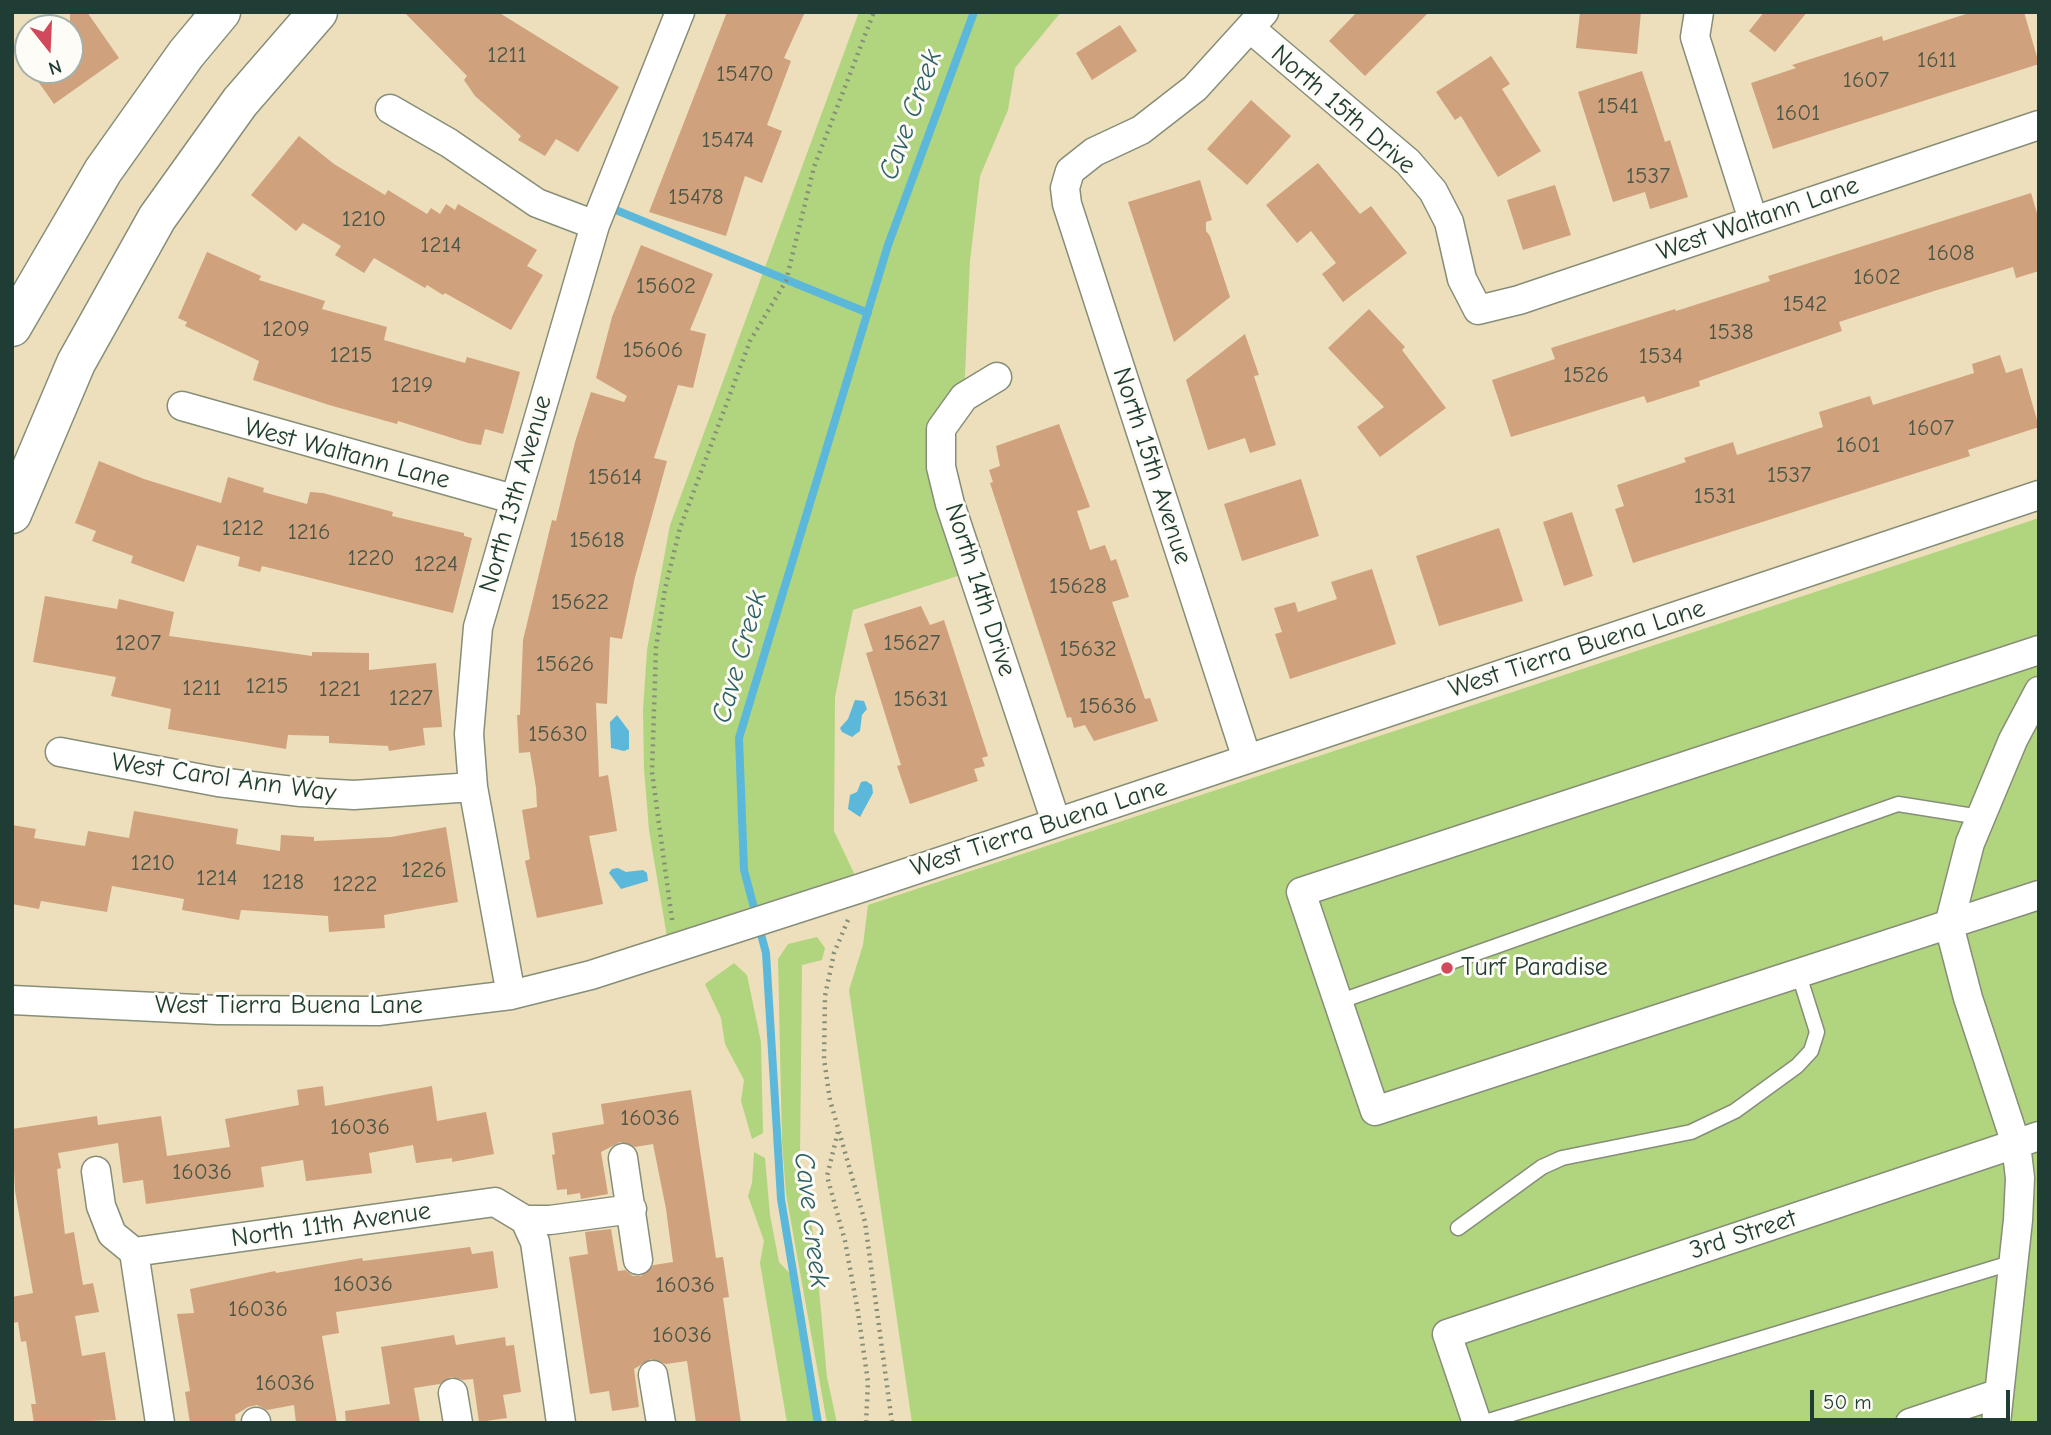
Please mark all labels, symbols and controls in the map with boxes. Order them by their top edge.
north arrow [14,14,84,84]
street label: North 15th Drive [1264,39,1422,181]
house number: 1211 [487,41,527,69]
water label: Cave Creek [872,45,950,185]
house number: 1611 [1917,46,1957,74]
text: N [46,55,64,79]
house number: 15470 [716,60,774,88]
house number: 1607 [1843,66,1889,94]
house number: 1541 [1597,92,1639,120]
house number: 1601 [1776,99,1820,127]
house number: 15474 [702,126,754,154]
house number: 1537 [1626,162,1670,190]
street label: West Waltann Lane [1653,170,1863,268]
house number: 15478 [668,183,724,211]
house number: 1210 [342,205,386,233]
house number: 1214 [420,231,462,259]
house number: 1608 [1927,239,1975,267]
house number: 1602 [1853,263,1901,291]
house number: 15602 [636,272,696,300]
house number: 1542 [1783,290,1827,318]
house number: 1209 [262,315,310,343]
house number: 1538 [1708,318,1754,346]
house number: 15606 [623,336,683,364]
house number: 1215 [330,341,372,369]
house number: 1534 [1639,342,1683,370]
house number: 1526 [1563,361,1609,389]
street label: North 15th Avenue [1106,364,1198,568]
house number: 1219 [391,371,433,399]
street label: North 13th Avenue [473,392,559,596]
street label: West Waltann Lane [241,412,453,496]
house number: 1607 [1908,414,1954,442]
house number: 1601 [1836,431,1880,459]
house number: 1537 [1767,461,1811,489]
house number: 15614 [588,463,642,491]
house number: 1531 [1694,482,1736,510]
street label: North 14th Drive [937,500,1023,680]
house number: 1212 [222,514,264,542]
house number: 1216 [288,518,330,546]
house number: 15618 [570,526,624,554]
house number: 1220 [347,544,395,572]
house number: 1224 [414,550,458,578]
house number: 15628 [1049,572,1107,600]
water label: Cave Creek [705,587,775,727]
house number: 15622 [551,588,609,616]
street label: West Tierra Buena Lane [1445,593,1709,705]
house number: 1207 [115,629,161,657]
house number: 15627 [884,629,940,657]
house number: 15632 [1059,635,1117,663]
house number: 15626 [536,650,594,678]
house number: 1215 [246,672,288,700]
house number: 1211 [182,674,222,702]
house number: 1221 [319,675,361,703]
house number: 1227 [389,684,433,712]
house number: 15631 [894,685,948,713]
house number: 15636 [1079,692,1137,720]
house number: 15630 [528,720,588,748]
street label: West Carol Ann Way [110,747,338,809]
street label: West Tierra Buena Lane [907,772,1171,884]
house number: 1210 [131,849,175,877]
house number: 1226 [401,856,447,884]
house number: 1214 [196,864,238,892]
house number: 1218 [262,868,304,896]
house number: 1222 [332,870,378,898]
place label: Turf Paradise [1461,952,1608,984]
marker: Turf Paradise [1439,960,1455,976]
street label: West Tierra Buena Lane [155,990,423,1022]
house number: 16036 [620,1104,680,1132]
house number: 16036 [330,1113,390,1141]
water label: Cave Creek [786,1150,836,1290]
house number: 16036 [172,1158,232,1186]
street label: North 11th Avenue [229,1196,433,1254]
street label: 3rd Street [1686,1203,1800,1267]
house number: 16036 [333,1270,393,1298]
house number: 16036 [655,1271,715,1299]
house number: 16036 [228,1295,288,1323]
house number: 16036 [652,1321,712,1349]
house number: 16036 [255,1369,315,1397]
scale bar [1813,1376,2012,1420]
text: 50 m [1823,1390,1872,1414]

